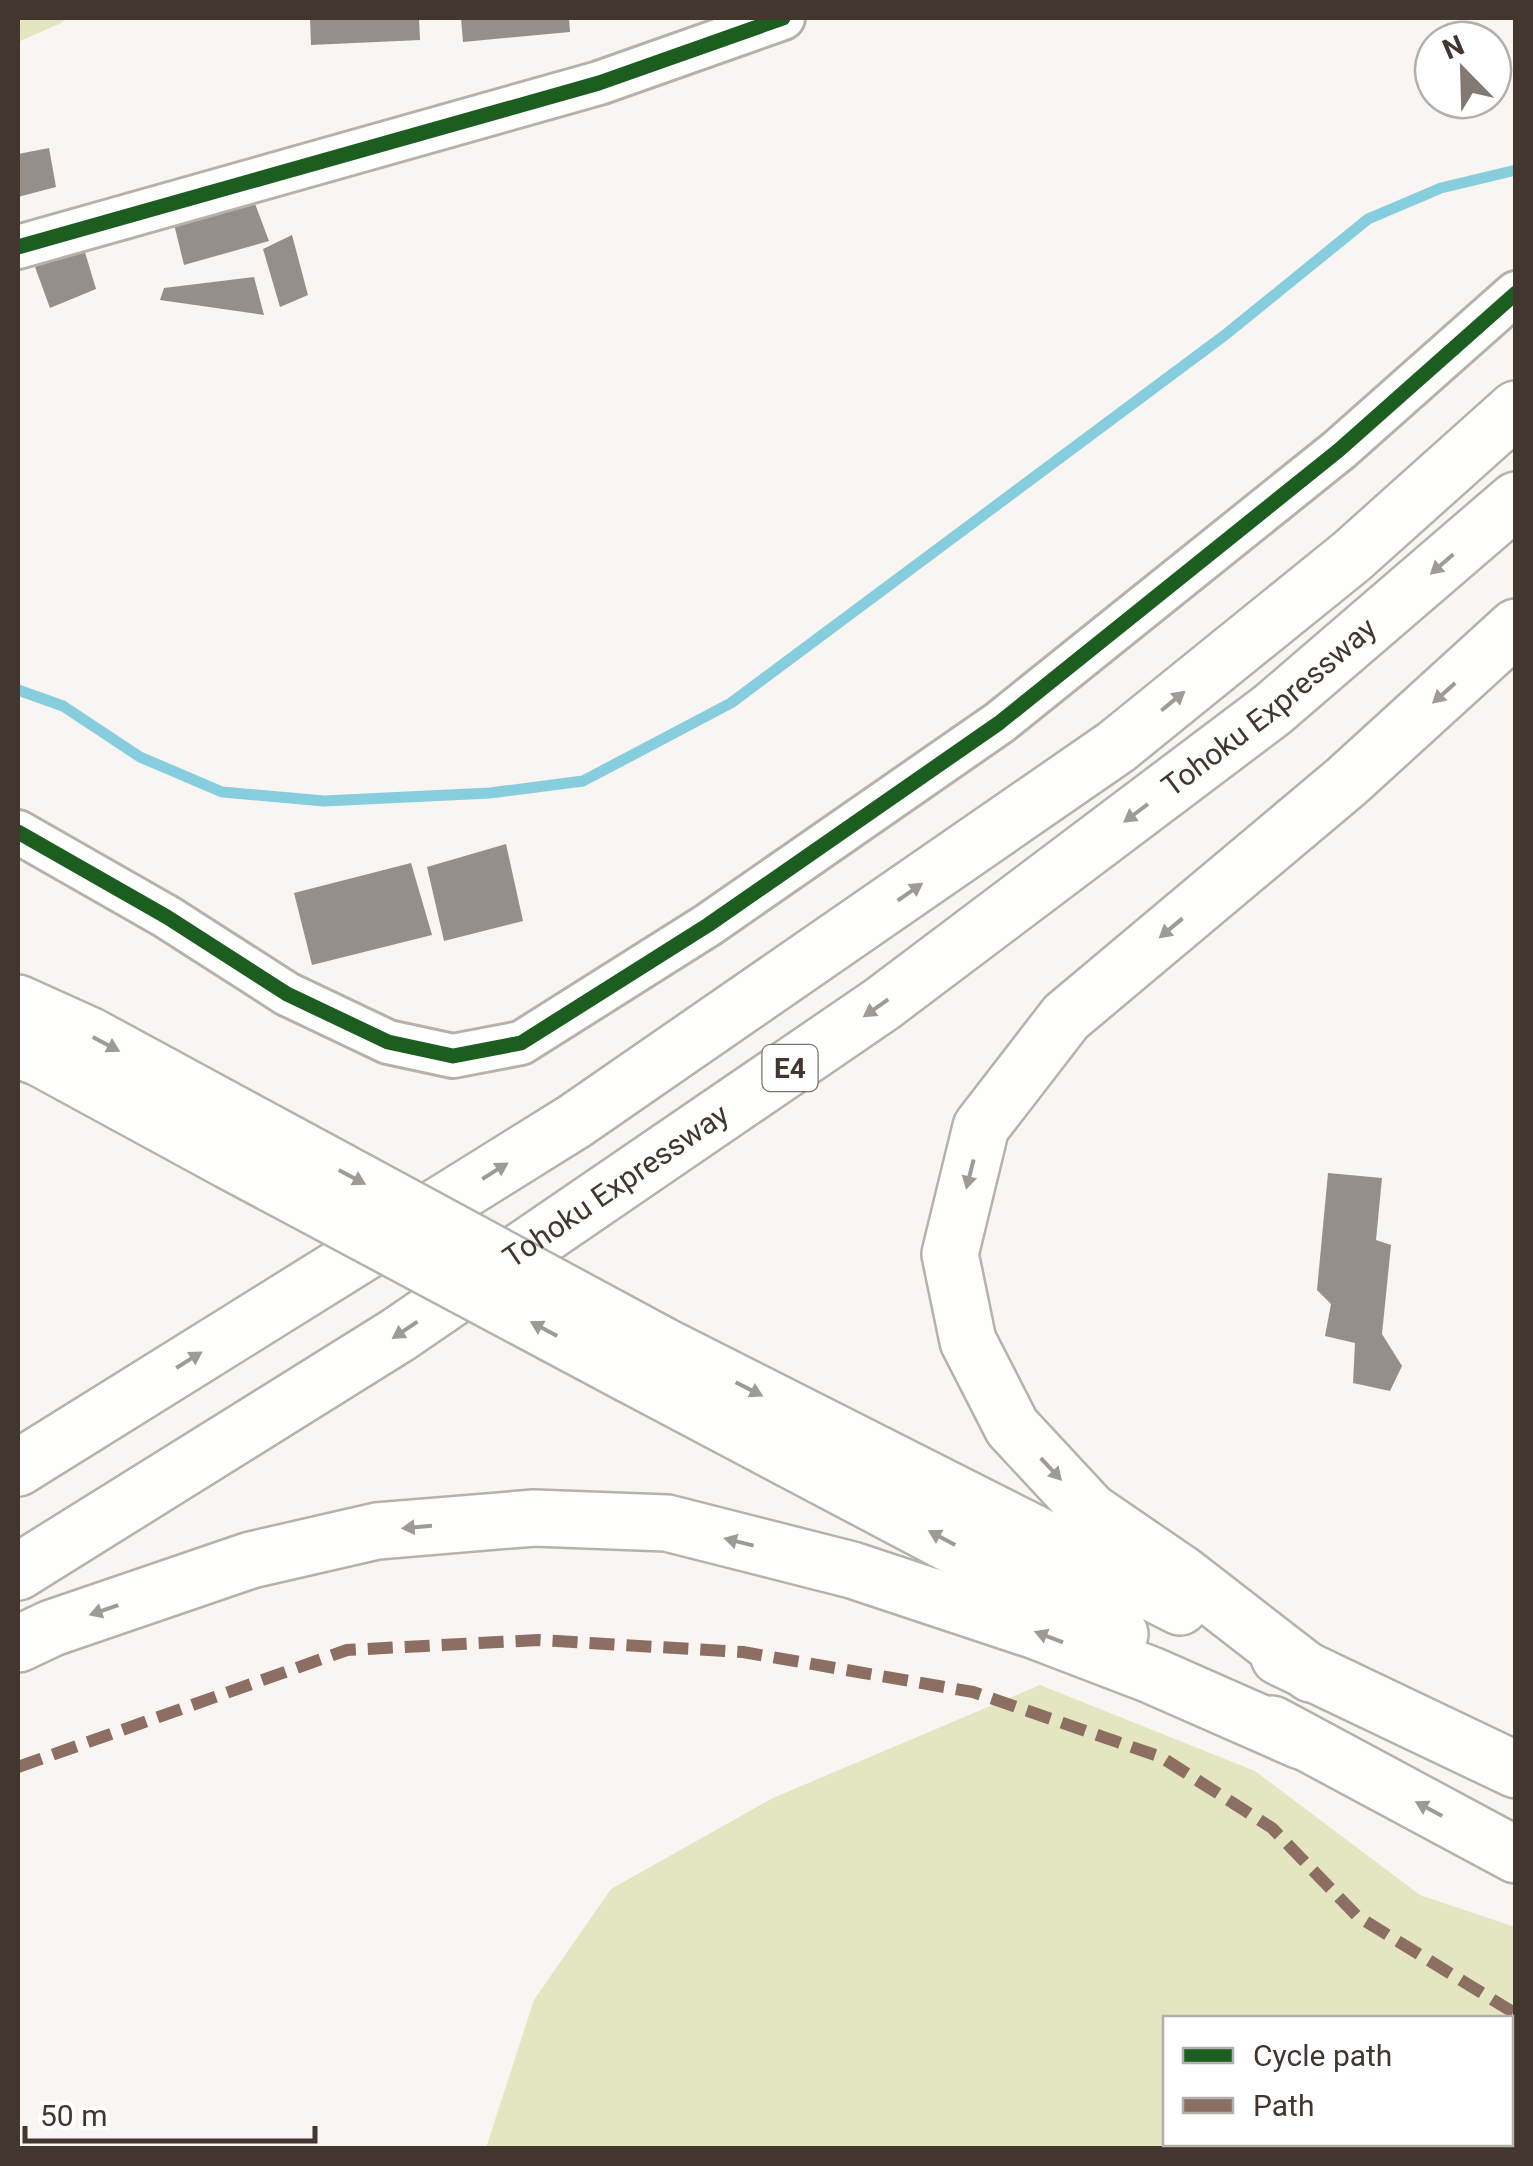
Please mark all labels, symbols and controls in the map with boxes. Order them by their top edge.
north arrow [1413,20,1513,120]
text: N [1438,28,1469,66]
one-way arrow [1430,552,1455,574]
street label: Tohoku Expressway [1155,610,1383,804]
one-way arrow [1432,681,1456,704]
one-way arrow [1160,691,1185,712]
one-way arrow [1123,803,1149,823]
one-way arrow [897,883,923,902]
one-way arrow [1159,917,1184,939]
one-way arrow [863,998,889,1017]
one-way arrow [91,1036,120,1053]
road number: E4 [762,1045,818,1091]
street label: Tohoku Expressway [497,1096,735,1275]
one-way arrow [962,1159,977,1190]
one-way arrow [481,1162,509,1180]
one-way arrow [337,1169,366,1186]
one-way arrow [392,1320,419,1339]
one-way arrow [529,1321,558,1338]
one-way arrow [175,1352,203,1369]
one-way arrow [735,1380,764,1397]
one-way arrow [1039,1457,1062,1481]
one-way arrow [400,1520,432,1536]
one-way arrow [927,1530,956,1547]
one-way arrow [723,1533,754,1549]
one-way arrow [88,1604,118,1619]
one-way arrow [1034,1628,1064,1644]
one-way arrow [1415,1801,1444,1818]
legend [1163,2016,1513,2146]
text: Cycle path [1253,2038,1392,2073]
scale bar [25,2081,315,2143]
text: Path [1253,2088,1314,2123]
text: 50 m [40,2098,107,2133]

